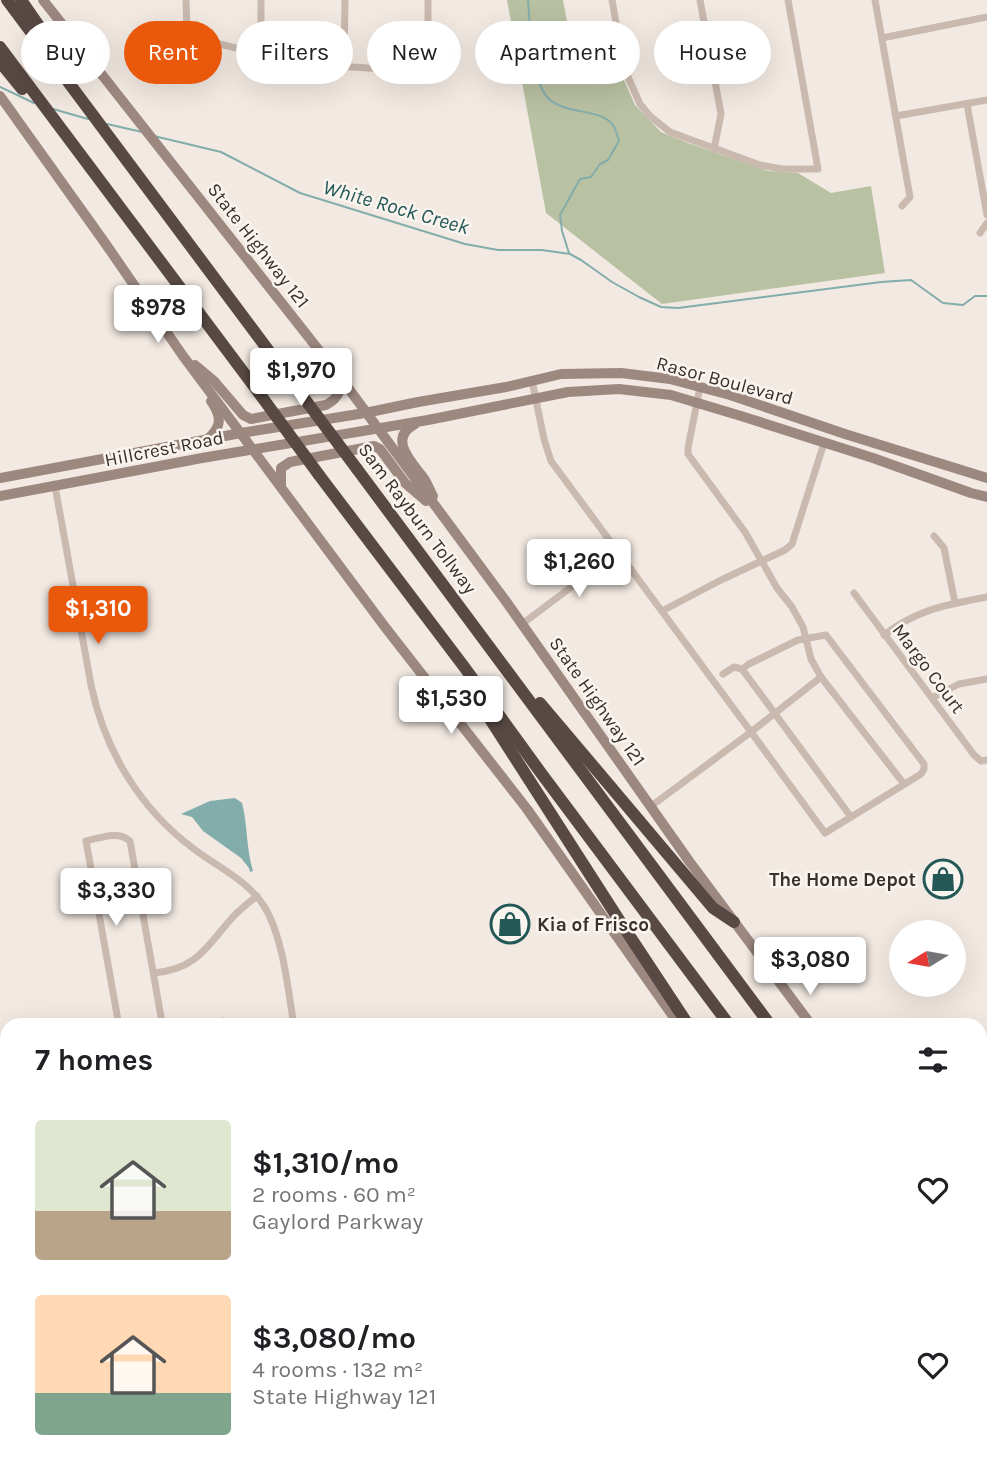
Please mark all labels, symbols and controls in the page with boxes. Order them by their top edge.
chip: Buy [21,21,110,84]
chip: Rent [124,21,222,84]
chip: Filters [236,21,353,84]
chip: New [367,21,461,84]
chip: Apartment [475,21,640,84]
chip: House [654,21,771,84]
water label: White Rock Creek [320,175,472,239]
street label: State Highway 121 [203,179,314,312]
pin: $978 [117,286,199,345]
text: $978 [130,294,186,321]
pin: $1,970 [244,348,358,408]
street label: Rasor Boulevard [654,352,796,410]
text: $1,970 [266,357,336,384]
street label: Hillcrest Road [103,427,226,471]
street label: Sam Rayburn Tollway [353,439,481,598]
pin: $1,260 [522,540,636,599]
text: $1,260 [543,548,615,575]
pin: $1,310 [41,586,155,646]
text: $1,310 [65,595,131,622]
street label: Margo Court [887,620,969,718]
street label: State Highway 121 [545,633,650,770]
pin: $1,530 [394,676,508,736]
text: $1,530 [415,685,487,712]
shop icon: The Home Depot [922,858,964,900]
pin: $3,330 [59,869,173,928]
place label: The Home Depot [769,869,916,891]
text: $3,330 [76,877,156,904]
shop icon: Kia of Frisco [489,903,531,945]
place label: Kia of Frisco [537,914,649,936]
north arrow [889,920,966,998]
map controls [889,920,966,997]
pin: $3,080 [753,937,867,997]
text: $3,080 [770,946,850,973]
icon: filters [914,1041,952,1079]
text: 7 homes [35,1042,153,1078]
text: $1,310/mo [252,1145,399,1181]
icon: home [91,1148,175,1232]
icon: heart [914,1171,952,1209]
text: 2 rooms · 60 m² [252,1181,416,1208]
text: Gaylord Parkway [252,1208,423,1235]
text: $3,080/mo [252,1320,416,1356]
icon: home [91,1323,175,1407]
icon: heart [914,1346,952,1384]
text: 4 rooms · 132 m² [252,1356,423,1383]
text: State Highway 121 [252,1383,436,1410]

